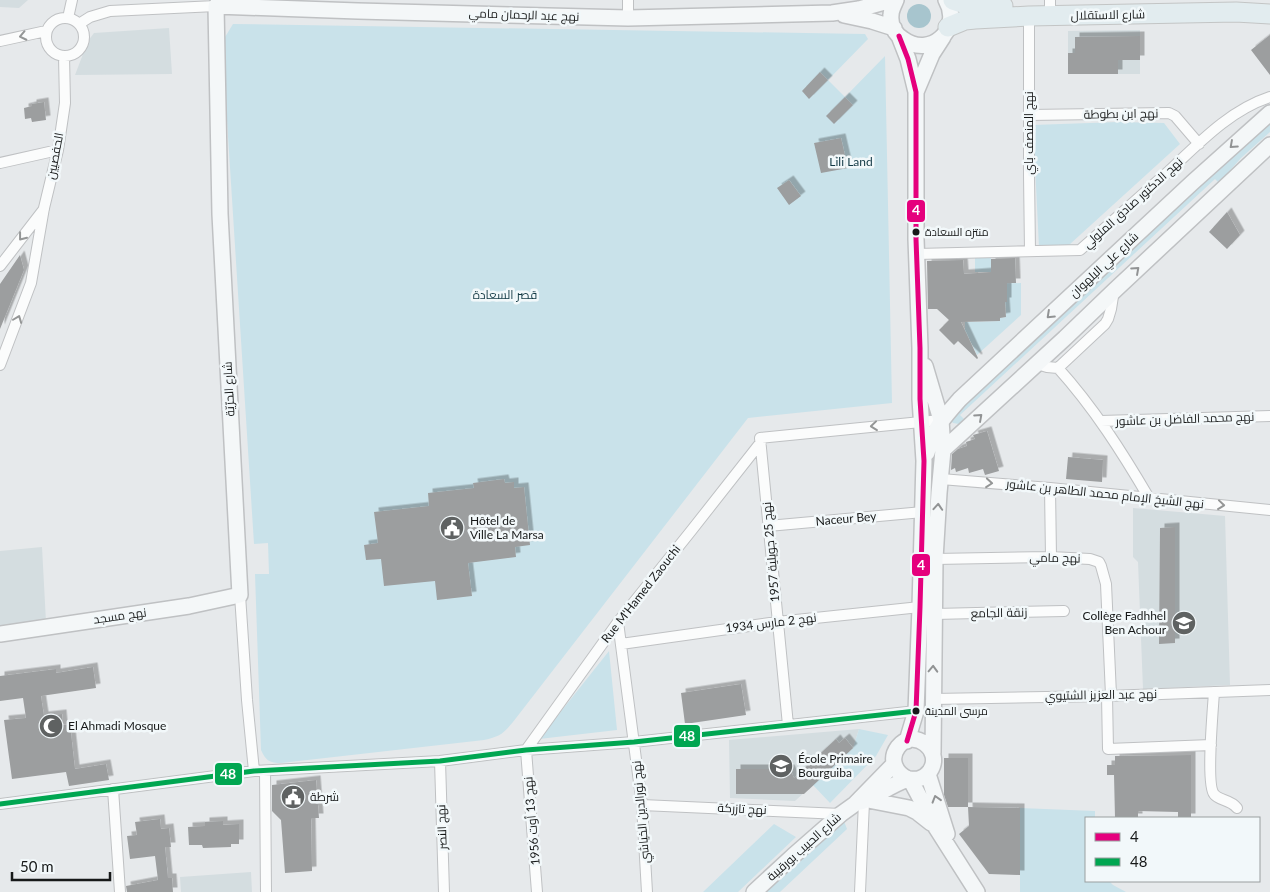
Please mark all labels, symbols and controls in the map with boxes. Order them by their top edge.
street label: نهج عبد الرحمان مامي [468,5,580,27]
street label: شارع الاستقلال [1071,6,1145,24]
one-way arrow [19,30,27,41]
street label: نهج المنصف باي [1021,91,1039,175]
street label: نهج ابن بطوطة [1084,105,1158,123]
street label: الحفصيين [43,131,66,180]
one-way arrow [1230,139,1239,148]
park label: Lili Land [829,154,873,169]
street label: نهج الدكتور صادق الملولي [1080,154,1188,254]
line badge: 4 [906,199,926,223]
text: 4 [912,201,920,218]
place label: منتزه السعادة [925,225,989,239]
marker: منتزه السعادة [911,227,921,237]
street label: شارع علي البلهوان [1066,229,1143,303]
one-way arrow [20,231,28,240]
one-way arrow [1131,267,1140,276]
park label: قصر السعادة [473,287,537,302]
one-way arrow [1047,309,1056,318]
one-way arrow [12,316,22,324]
street label: شارع الحرّيّة [220,361,238,417]
street label: نهج محمد الفاضل بن عاشور [1114,409,1255,429]
one-way arrow [973,413,982,422]
one-way arrow [869,420,877,431]
street label: نهج الشيخ الإمام محمد الطاهر بن عاشور [1004,476,1205,512]
one-way arrow [985,477,993,488]
one-way arrow [1217,499,1225,510]
street label: نهج 25 جويلية 1957 [759,501,783,603]
one-way arrow [932,503,943,511]
street label: Naceur Bey [815,508,878,529]
place label: Hôtel de Ville La Marsa [470,513,544,542]
public building icon: Hôtel de Ville La Marsa [439,515,465,541]
street label: Rue M'Hamed Zaouchi [598,542,683,646]
street label: نهج مامي [1029,550,1081,568]
line badge: 4 [911,553,931,577]
text: 4 [917,556,925,573]
street label: نهج مسجد [92,604,148,628]
street label: زنقة الجامع [971,605,1027,621]
place label: Collège Fadhhel Ben Achour [1083,608,1167,637]
street label: نهج 2 مارس 1934 [725,609,817,637]
school or university icon: Collège Fadhhel Ben Achour [1171,610,1197,636]
one-way arrow [928,665,939,673]
street label: نهج عبد العزيز الشتيوي [1045,686,1157,706]
place label: مرسى المدينة [925,704,988,718]
marker: مرسى المدينة [911,706,921,716]
mosque icon: El Ahmadi Mosque [38,713,64,739]
place label: El Ahmadi Mosque [68,718,166,733]
line badge: 48 [673,724,701,748]
text: 48 [679,727,695,744]
place label: École Primaire Bourguiba [798,751,873,780]
school or university icon: École Primaire Bourguiba [768,753,794,779]
street label: نهج نورالدين الخياشي [629,760,655,864]
line badge: 48 [214,762,243,786]
text: 48 [220,765,236,782]
street label: نهج 13 أوت 1956 [520,776,544,866]
public building icon: شرطة [280,784,306,810]
place label: شرطة [310,789,339,804]
one-way arrow [931,795,941,803]
street label: نهج تازركة [717,800,767,818]
street label: نهج النصر [433,804,451,851]
street label: شارع الحبيب بورقيبة [763,809,845,885]
legend [1085,817,1260,882]
text: 4 [1130,827,1139,845]
scale bar [12,850,110,882]
text: 48 [1130,852,1147,870]
text: 50 m [20,857,54,875]

